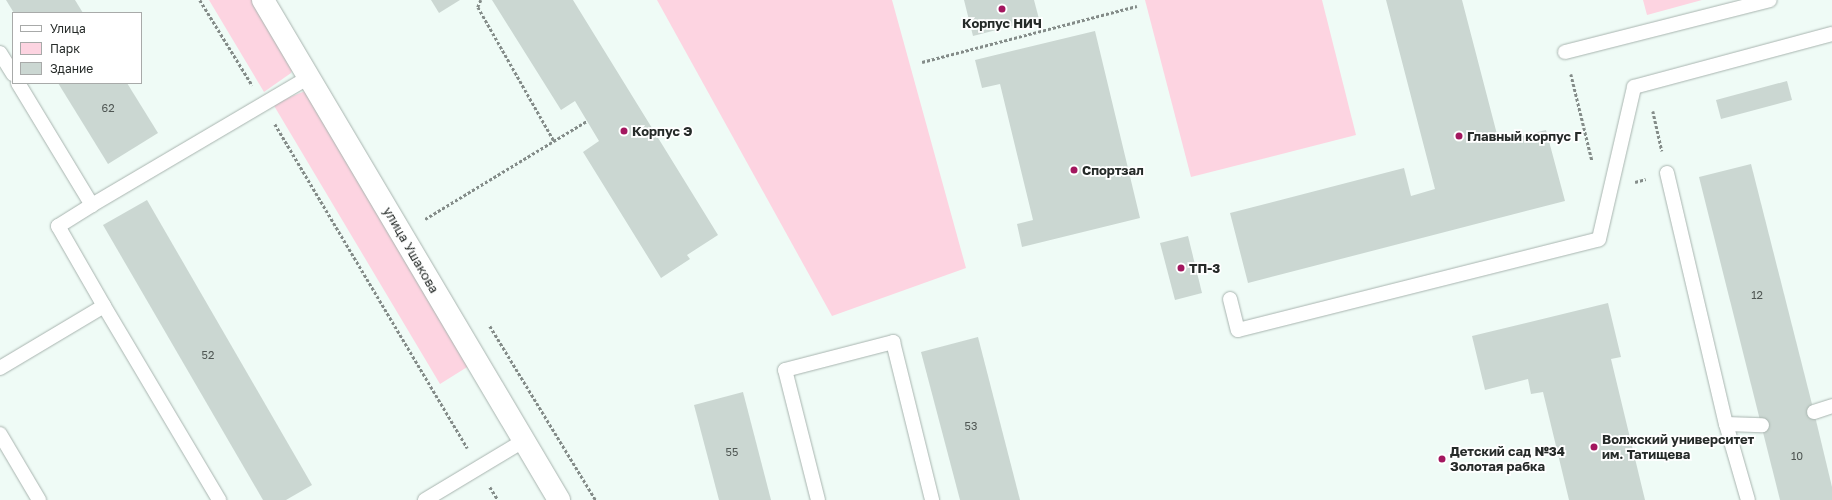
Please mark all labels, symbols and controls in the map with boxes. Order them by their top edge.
marker: Корпус НИЧ [997,4,1007,14]
legend [12,12,142,84]
place label: Корпус НИЧ [962,15,1042,31]
text: Улица [50,21,86,36]
text: Парк [50,41,80,56]
text: Здание [50,61,93,76]
house number: 62 [101,101,115,115]
place label: Корпус Э [632,123,692,139]
marker: Корпус Э [619,126,629,136]
place label: Главный корпус Г [1467,128,1582,144]
marker: Главный корпус Г [1454,131,1464,141]
place label: Спортзал [1082,162,1144,178]
marker: Спортзал [1069,165,1079,175]
street label: улица Ушакова [380,204,442,296]
place label: ТП-3 [1189,260,1220,276]
marker: ТП-3 [1176,263,1186,273]
house number: 12 [1751,288,1763,302]
house number: 52 [202,348,214,362]
house number: 53 [965,419,977,433]
place label: Волжский университет им. Татищева [1602,432,1754,463]
marker: Волжский университет им. Татищева [1589,442,1599,452]
place label: Детский сад №34 Золотая рабка [1450,444,1565,475]
house number: 55 [726,445,738,459]
house number: 10 [1791,449,1803,463]
marker: Детский сад №34 Золотая рабка [1437,454,1447,464]

